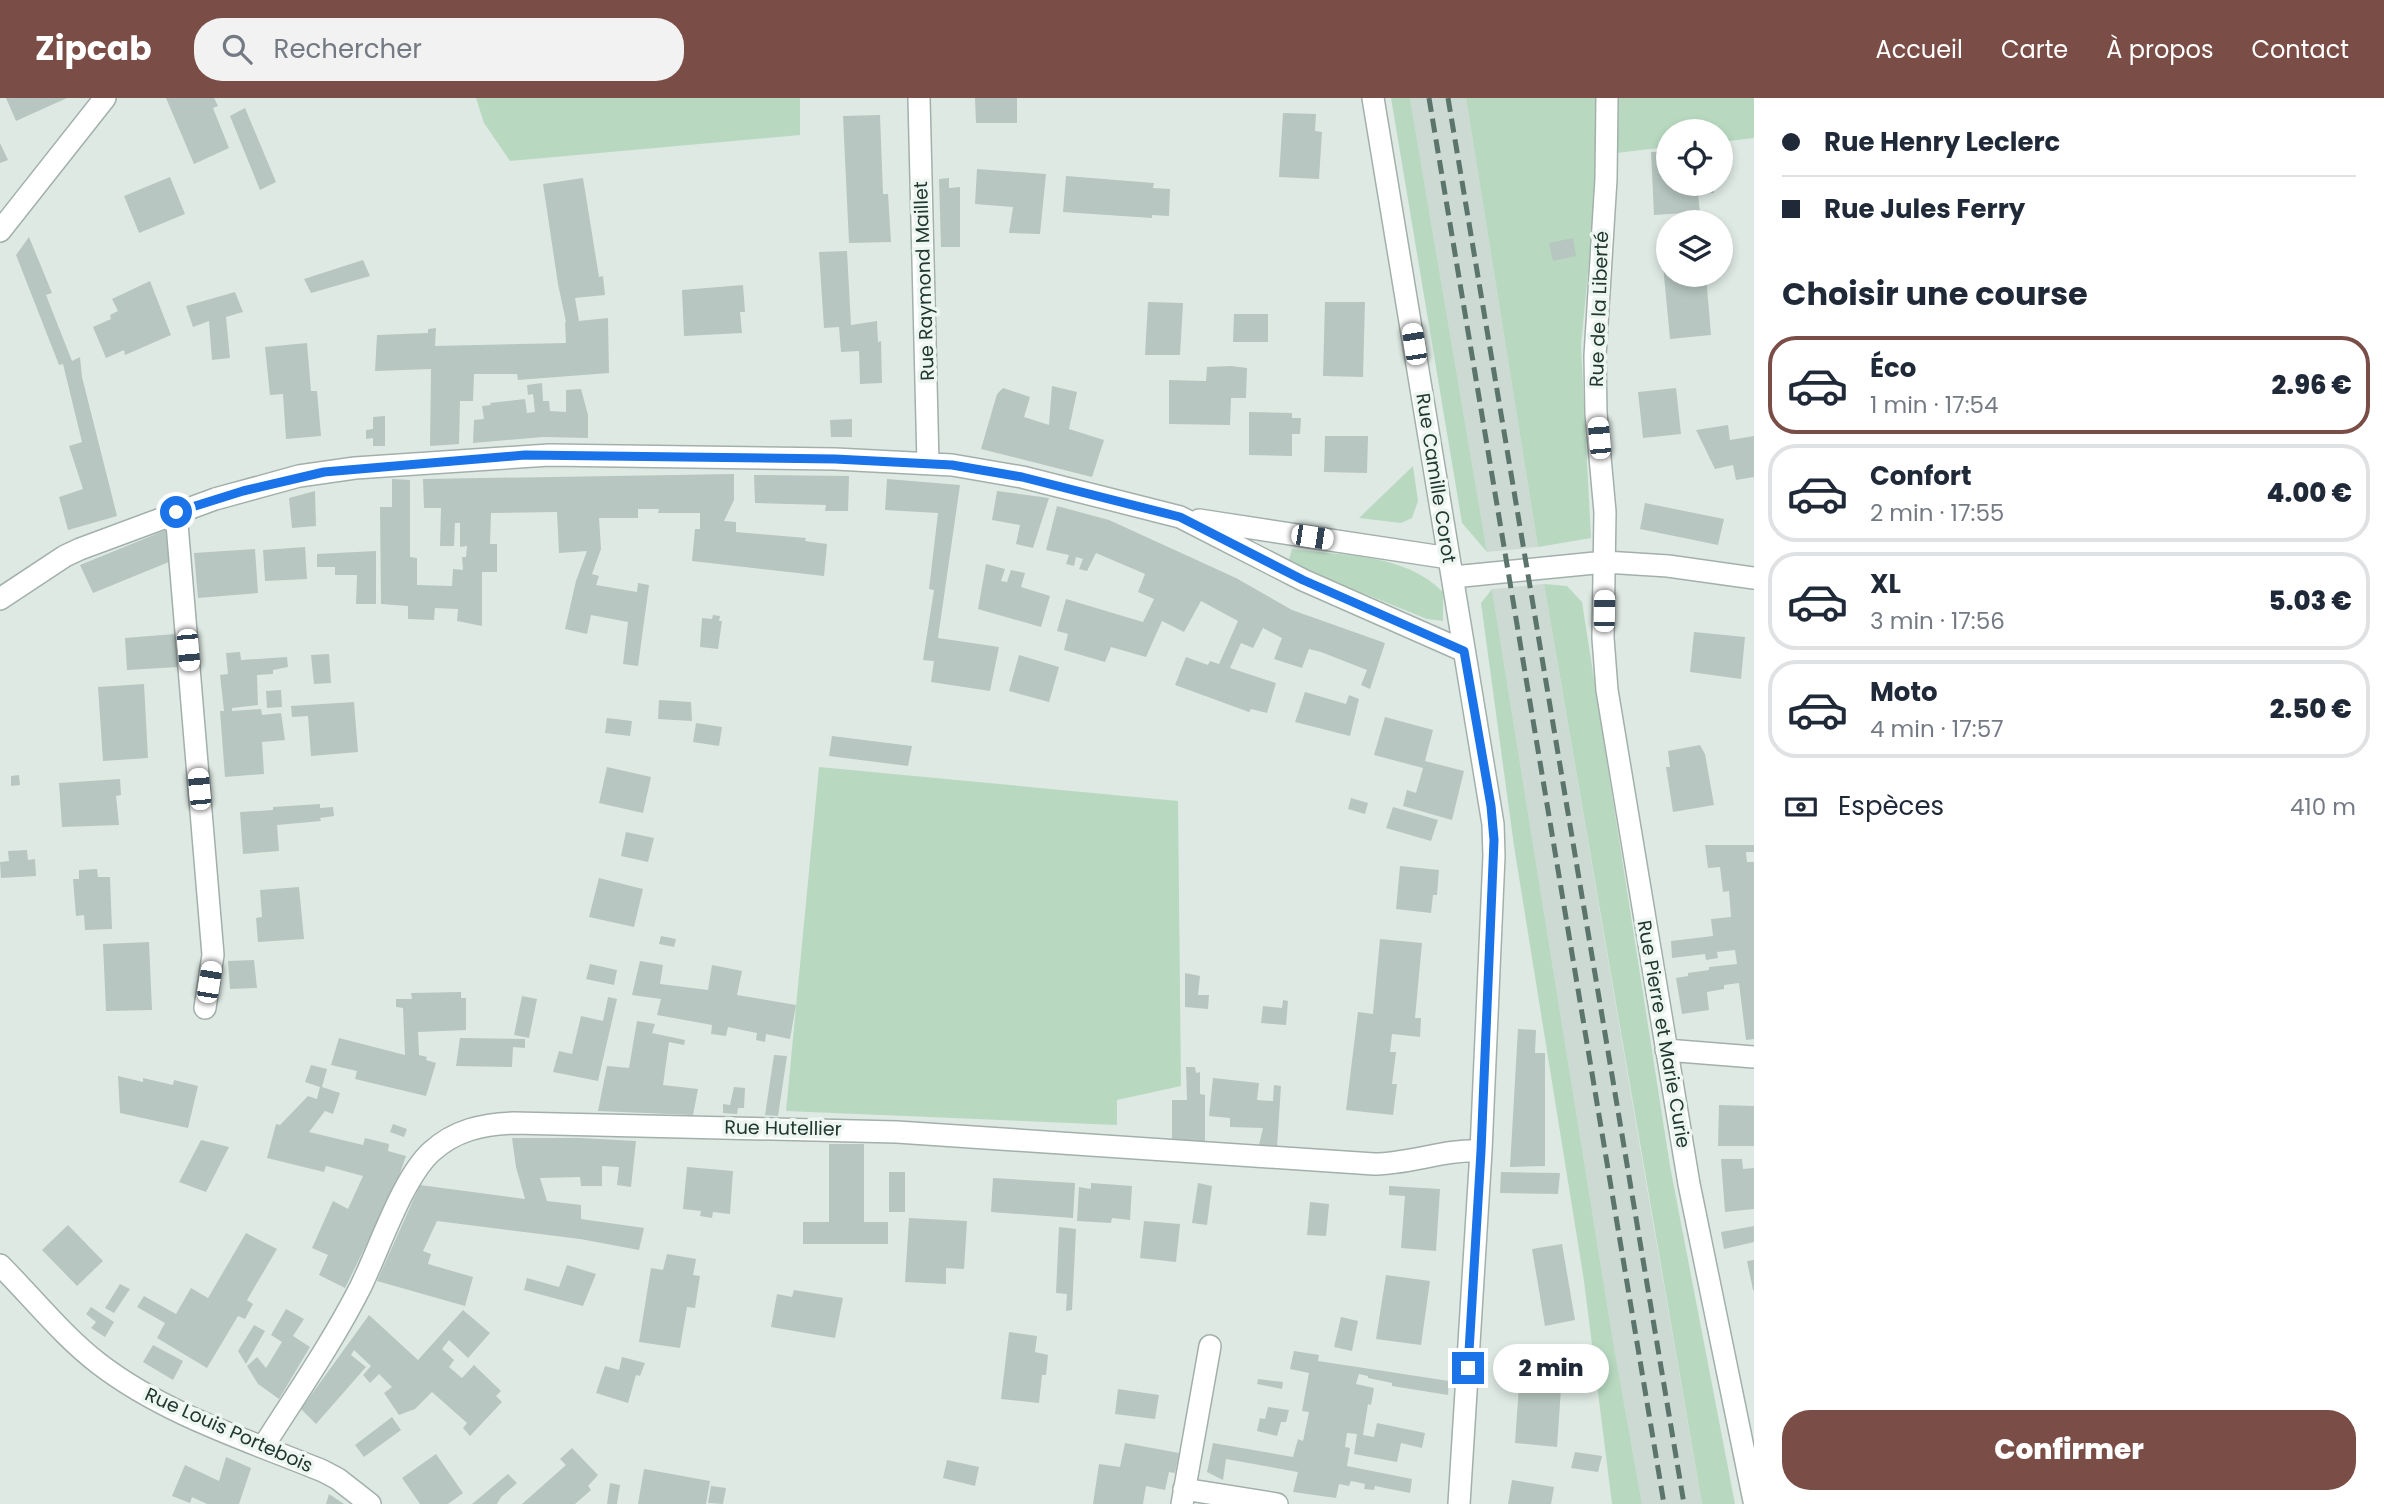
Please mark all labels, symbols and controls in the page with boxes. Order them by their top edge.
search box [194,18,684,81]
text: Zipcab [35,25,152,72]
icon: search [218,30,256,68]
text: Rechercher [274,31,422,67]
text: Accueil [1876,33,1963,66]
text: Carte [2001,33,2068,66]
text: À propos [2106,33,2213,66]
text: Contact [2251,33,2349,66]
map controls [1656,119,1733,287]
button: locate [1656,119,1733,196]
text: Rue Henry Leclerc [1824,124,2060,160]
street label: Rue Raymond Maillet [907,181,941,381]
text: Rue Jules Ferry [1824,191,2025,227]
button: layers [1656,210,1733,287]
street label: Rue de la Liberté [1583,230,1615,388]
text: Choisir une course [1782,271,2088,316]
car [1401,322,1428,366]
text: Éco [1870,350,1916,386]
icon: car [1786,354,1849,417]
text: 2.96 € [2272,367,2352,403]
text: 1 min · 17:54 [1870,389,1998,421]
street label: Rue Camille Corot [1409,391,1463,565]
car [1587,416,1612,460]
text: Confort [1870,458,1972,494]
icon: car [1786,462,1849,525]
text: 4.00 € [2266,475,2352,511]
route start [160,496,192,528]
text: 2 min · 17:55 [1870,497,2004,529]
car [1290,523,1335,551]
text: XL [1870,566,1901,602]
icon: car [1786,570,1849,633]
text: 5.03 € [2269,583,2352,619]
car [1594,590,1615,632]
text: 3 min · 17:56 [1870,605,2005,637]
car [176,628,201,672]
text: Moto [1870,674,1938,710]
icon: car [1786,678,1849,741]
text: 2.50 € [2270,691,2352,727]
text: 4 min · 17:57 [1870,713,2004,745]
car [187,767,212,811]
icon: cash [1782,788,1820,826]
text: Espèces [1838,788,1944,824]
text: 410 m [2290,791,2356,823]
street label: Rue Pierre et Marie Curie [1631,918,1697,1150]
car [196,960,223,1004]
street label: Rue Hutellier [724,1113,842,1143]
callout: 2 min [1492,1344,1608,1392]
route end [1452,1352,1484,1384]
text: 2 min [1519,1352,1583,1384]
street label: Rue Louis Portebois [141,1381,317,1479]
button: Confirmer [1782,1410,2356,1490]

